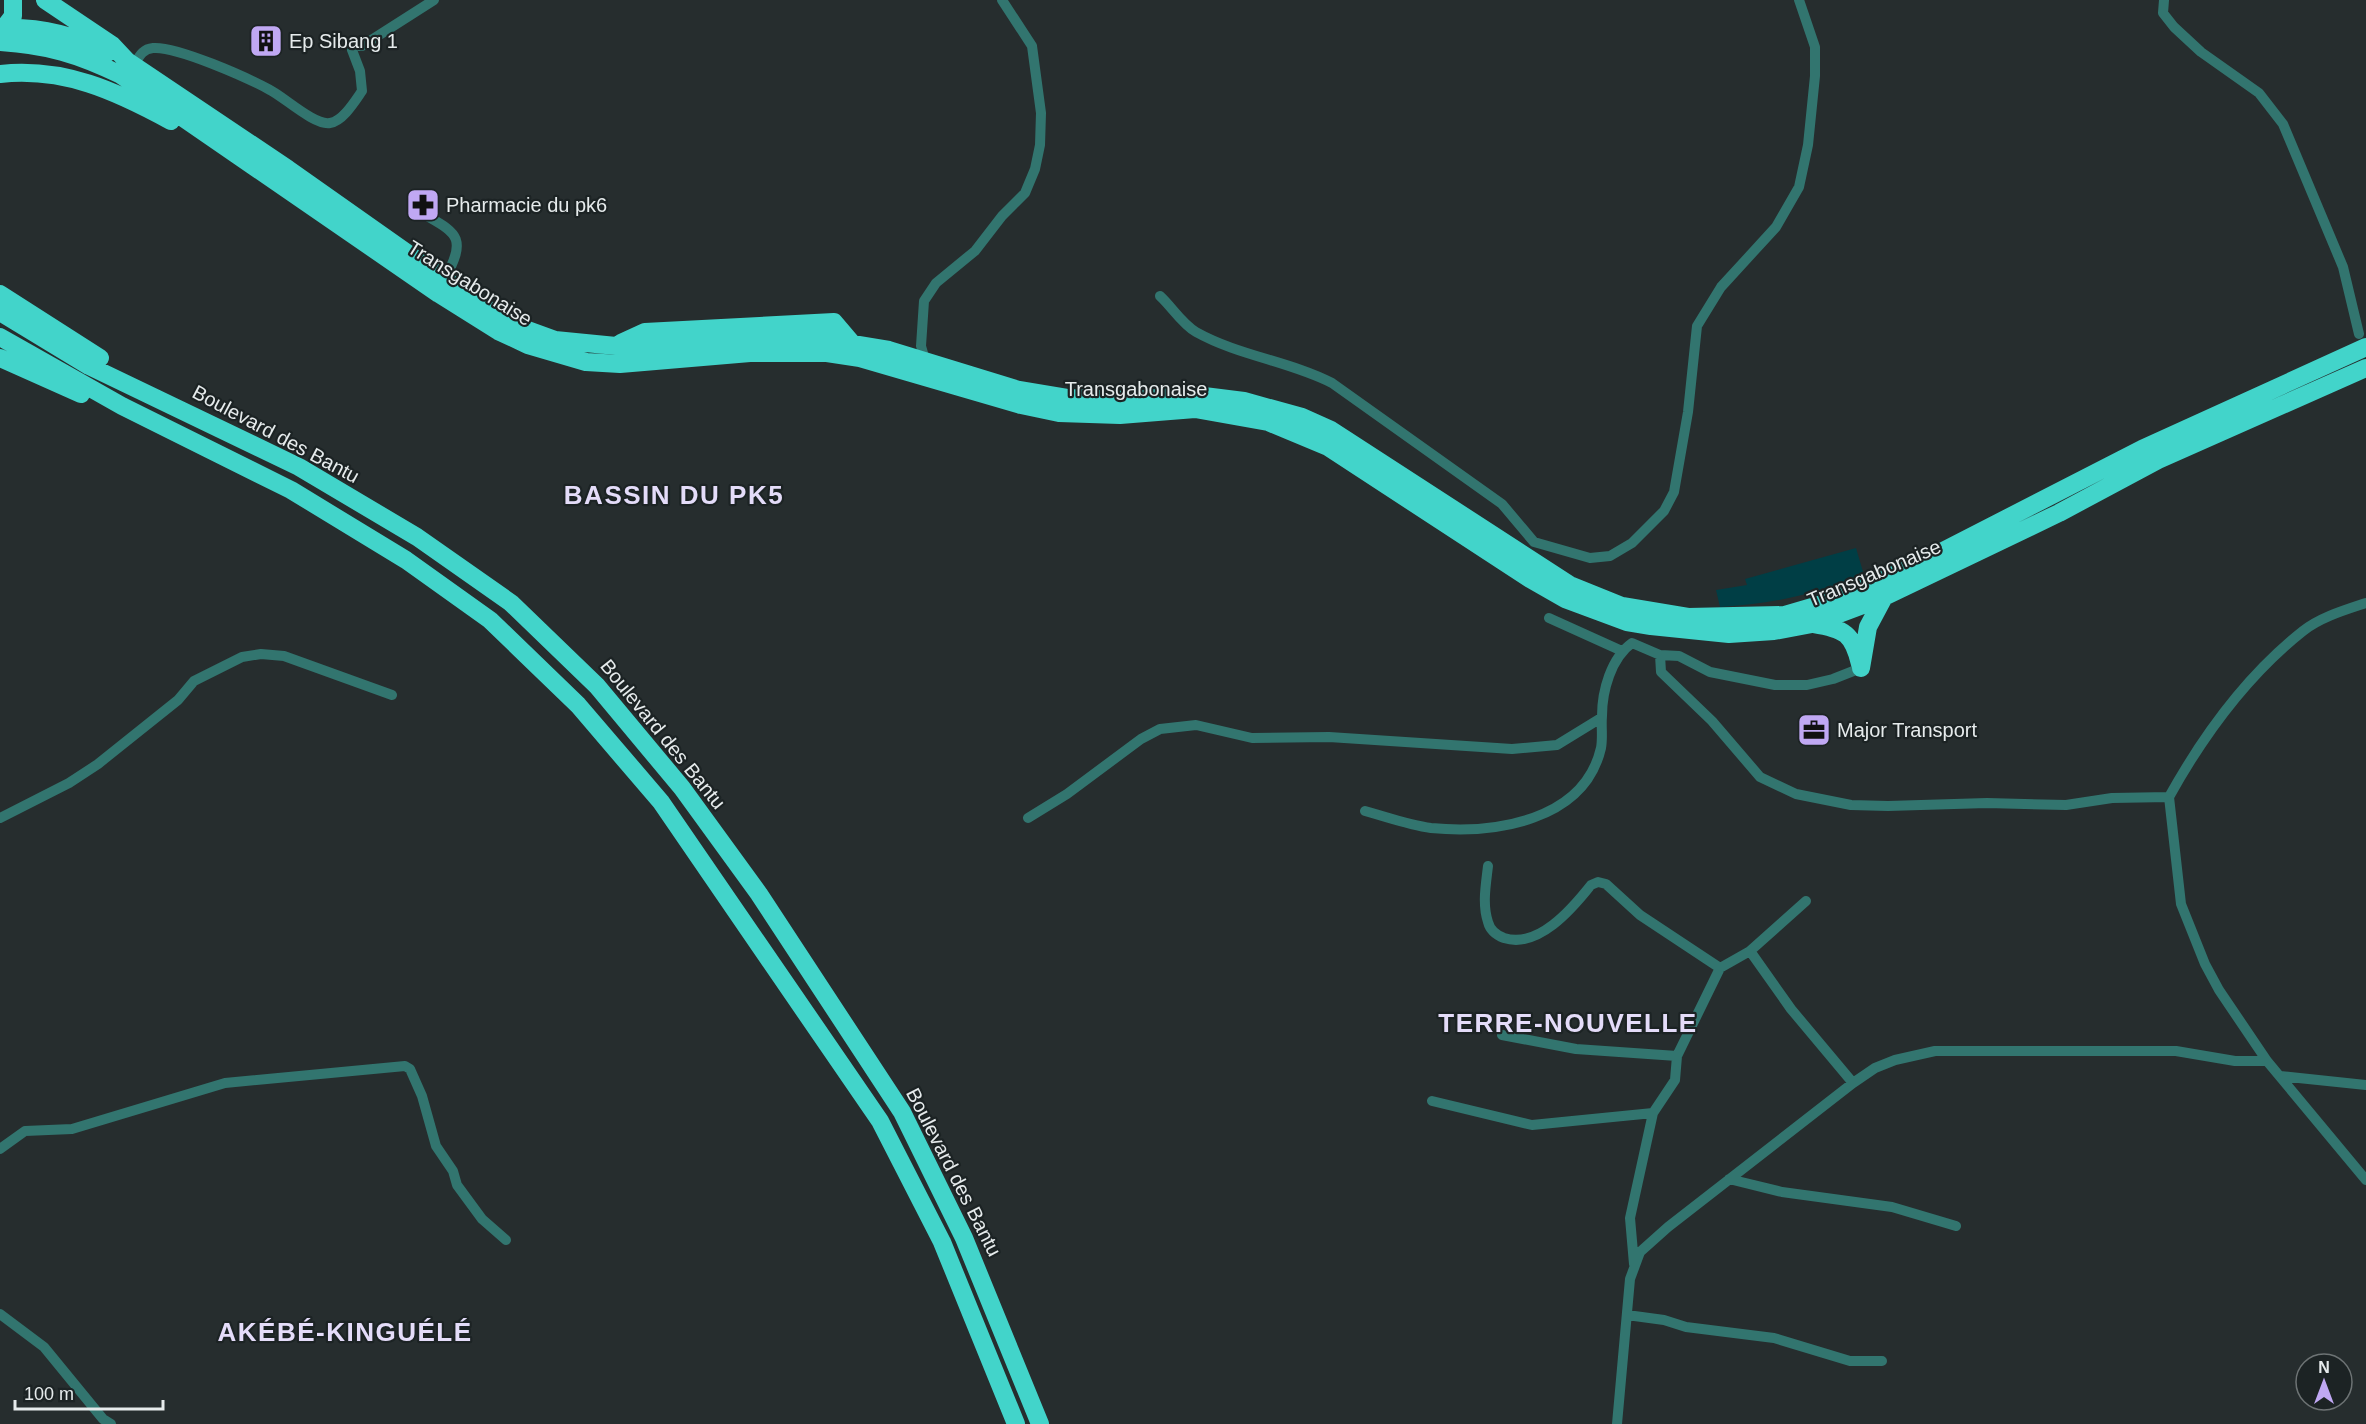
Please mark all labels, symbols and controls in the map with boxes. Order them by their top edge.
building icon: Ep Sibang 1 [248,23,284,59]
place label: Ep Sibang 1 [289,30,398,52]
pharmacy icon: Pharmacie du pk6 [405,187,441,223]
place label: Pharmacie du pk6 [446,194,607,216]
street label: Transgabonaise [404,236,536,330]
street label: Transgabonaise [1065,378,1207,400]
street label: Boulevard des Bantu [189,381,363,487]
district label: BASSIN DU PK5 [564,480,784,510]
street label: Transgabonaise [1804,535,1944,611]
street label: Boulevard des Bantu [596,655,730,813]
office icon: Major Transport [1796,712,1832,748]
place label: Major Transport [1837,719,1977,741]
district label: TERRE-NOUVELLE [1438,1008,1698,1038]
street label: Boulevard des Bantu [902,1084,1006,1260]
district label: AKÉBÉ-KINGUÉLÉ [217,1317,473,1347]
north arrow [2294,1352,2354,1412]
text: N [2318,1359,2330,1376]
scale bar [15,1373,164,1411]
text: 100 m [24,1384,74,1404]

